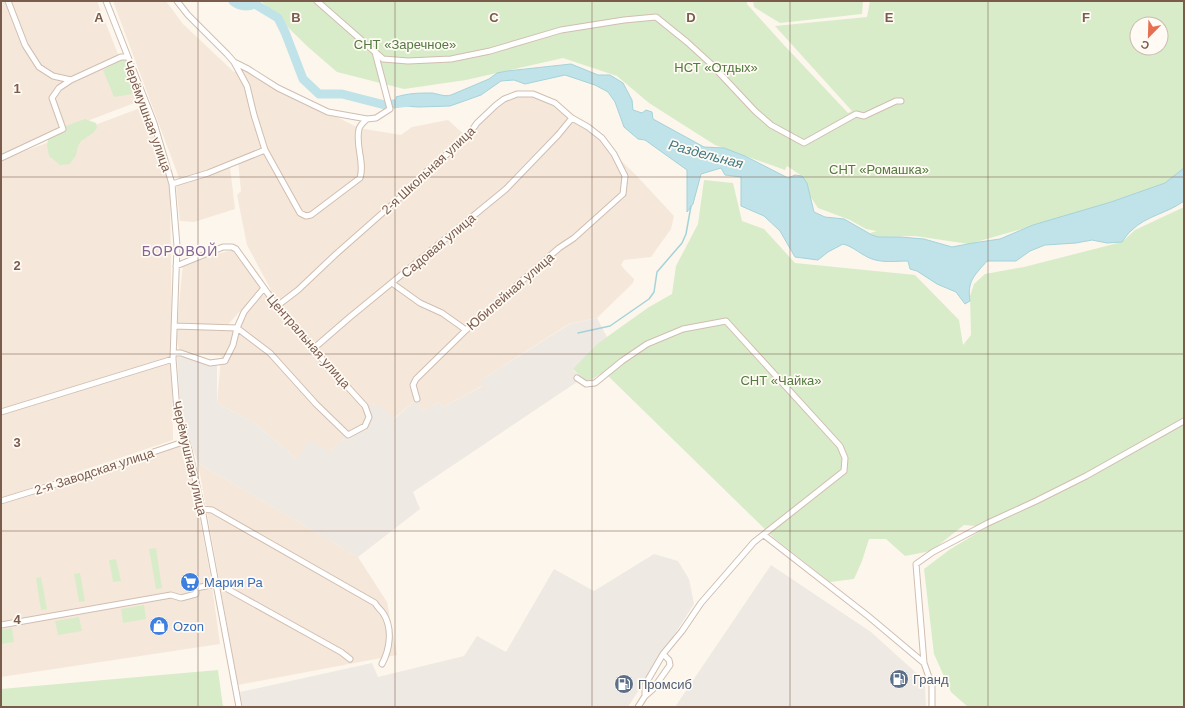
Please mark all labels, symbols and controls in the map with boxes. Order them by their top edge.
text: A [94,10,104,25]
text: B [291,10,301,25]
text: C [489,10,499,25]
text: D [686,10,696,25]
text: E [885,10,894,25]
text: F [1082,10,1090,25]
north arrow [1129,16,1169,56]
park label: СНТ «Заречное» [354,37,456,52]
text: С [1139,38,1151,52]
street label: Черёмушная улица [120,59,175,175]
park label: НСТ «Отдых» [674,60,758,75]
text: 1 [13,81,21,96]
street label: 2-я Школьная улица [379,123,479,217]
water label: Раздельная [667,136,745,172]
park label: СНТ «Ромашка» [829,162,929,177]
street label: Садовая улица [398,210,479,281]
district label: БОРОВОЙ [142,242,218,259]
street label: Юбилейная улица [464,249,558,333]
text: 2 [13,258,21,273]
street label: Центральная улица [264,291,354,392]
park label: СНТ «Чайка» [740,373,822,388]
street label: Черёмушная улица [169,399,210,518]
text: 3 [13,435,21,450]
street label: 2-я Заводская улица [33,445,156,498]
supermarket icon: Мария Ра [179,571,201,593]
place label: Мария Ра [204,575,264,590]
text: 4 [13,612,21,627]
shop icon: Ozon [148,615,170,637]
place label: Ozon [173,619,204,634]
fuel station icon: Гранд [888,668,910,690]
place label: Гранд [913,672,949,687]
fuel station icon: Промсиб [613,673,635,695]
place label: Промсиб [638,677,692,692]

